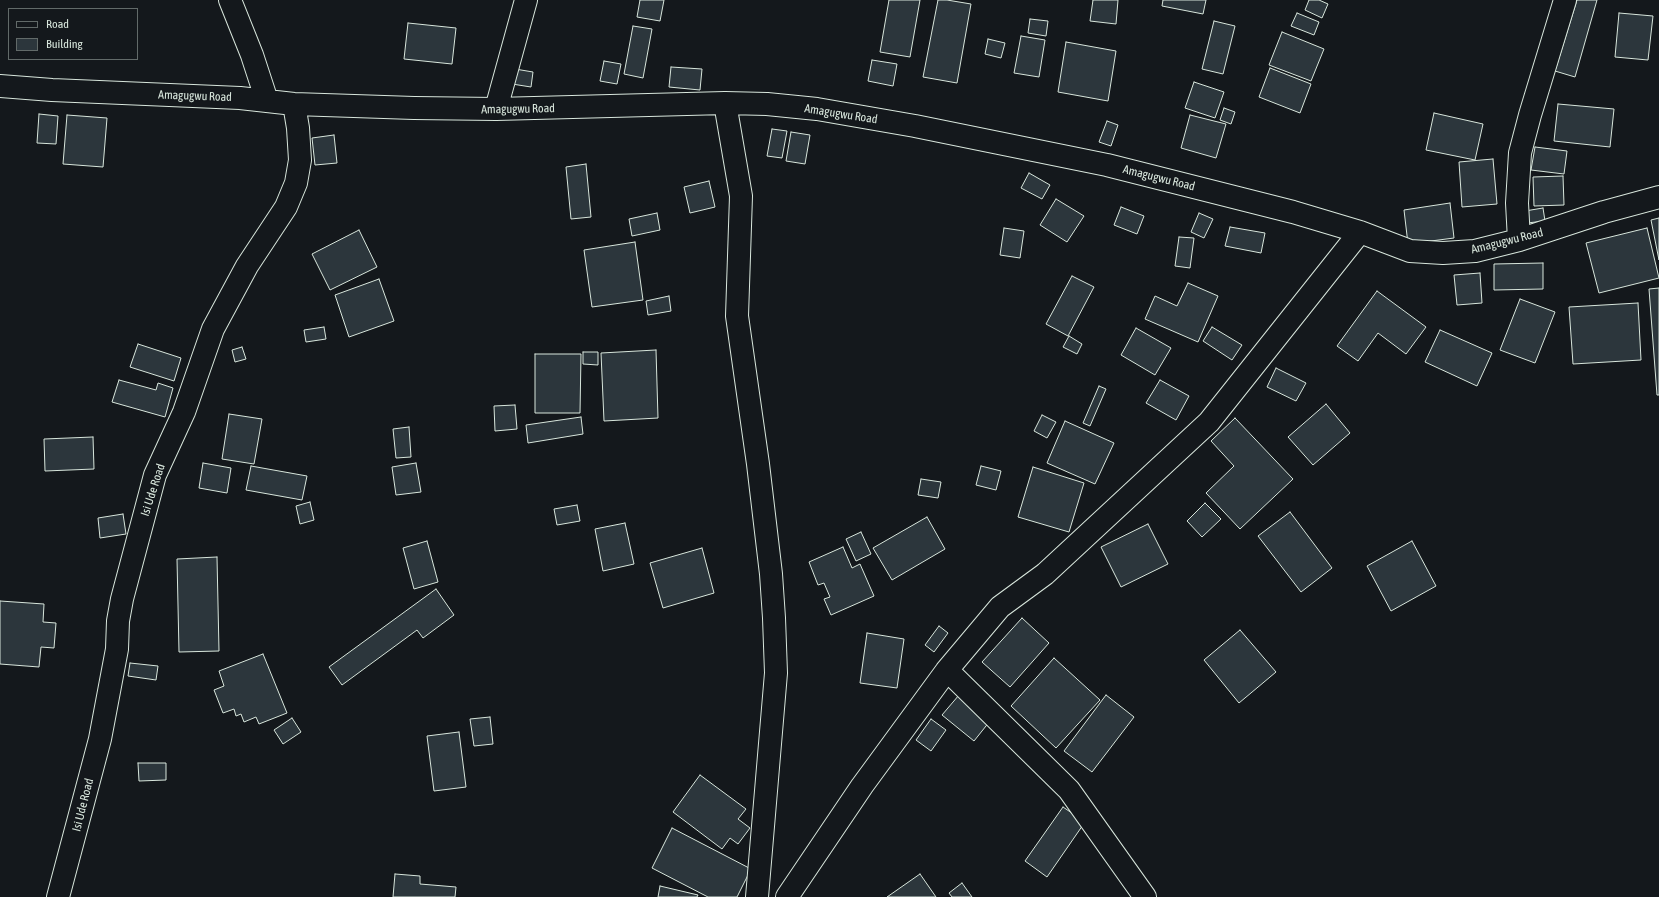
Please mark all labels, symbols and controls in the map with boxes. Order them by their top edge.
legend [8,8,138,60]
text: Road [46,17,69,31]
text: Building [46,37,83,51]
street label: Amagugwu Road [158,88,232,104]
street label: Amagugwu Road [481,101,555,117]
street label: Amagugwu Road [803,101,879,127]
street label: Amagugwu Road [1121,162,1197,194]
street label: Amagugwu Road [1469,225,1545,257]
street label: Isi Ude Road [138,462,168,518]
street label: Isi Ude Road [69,777,97,833]

